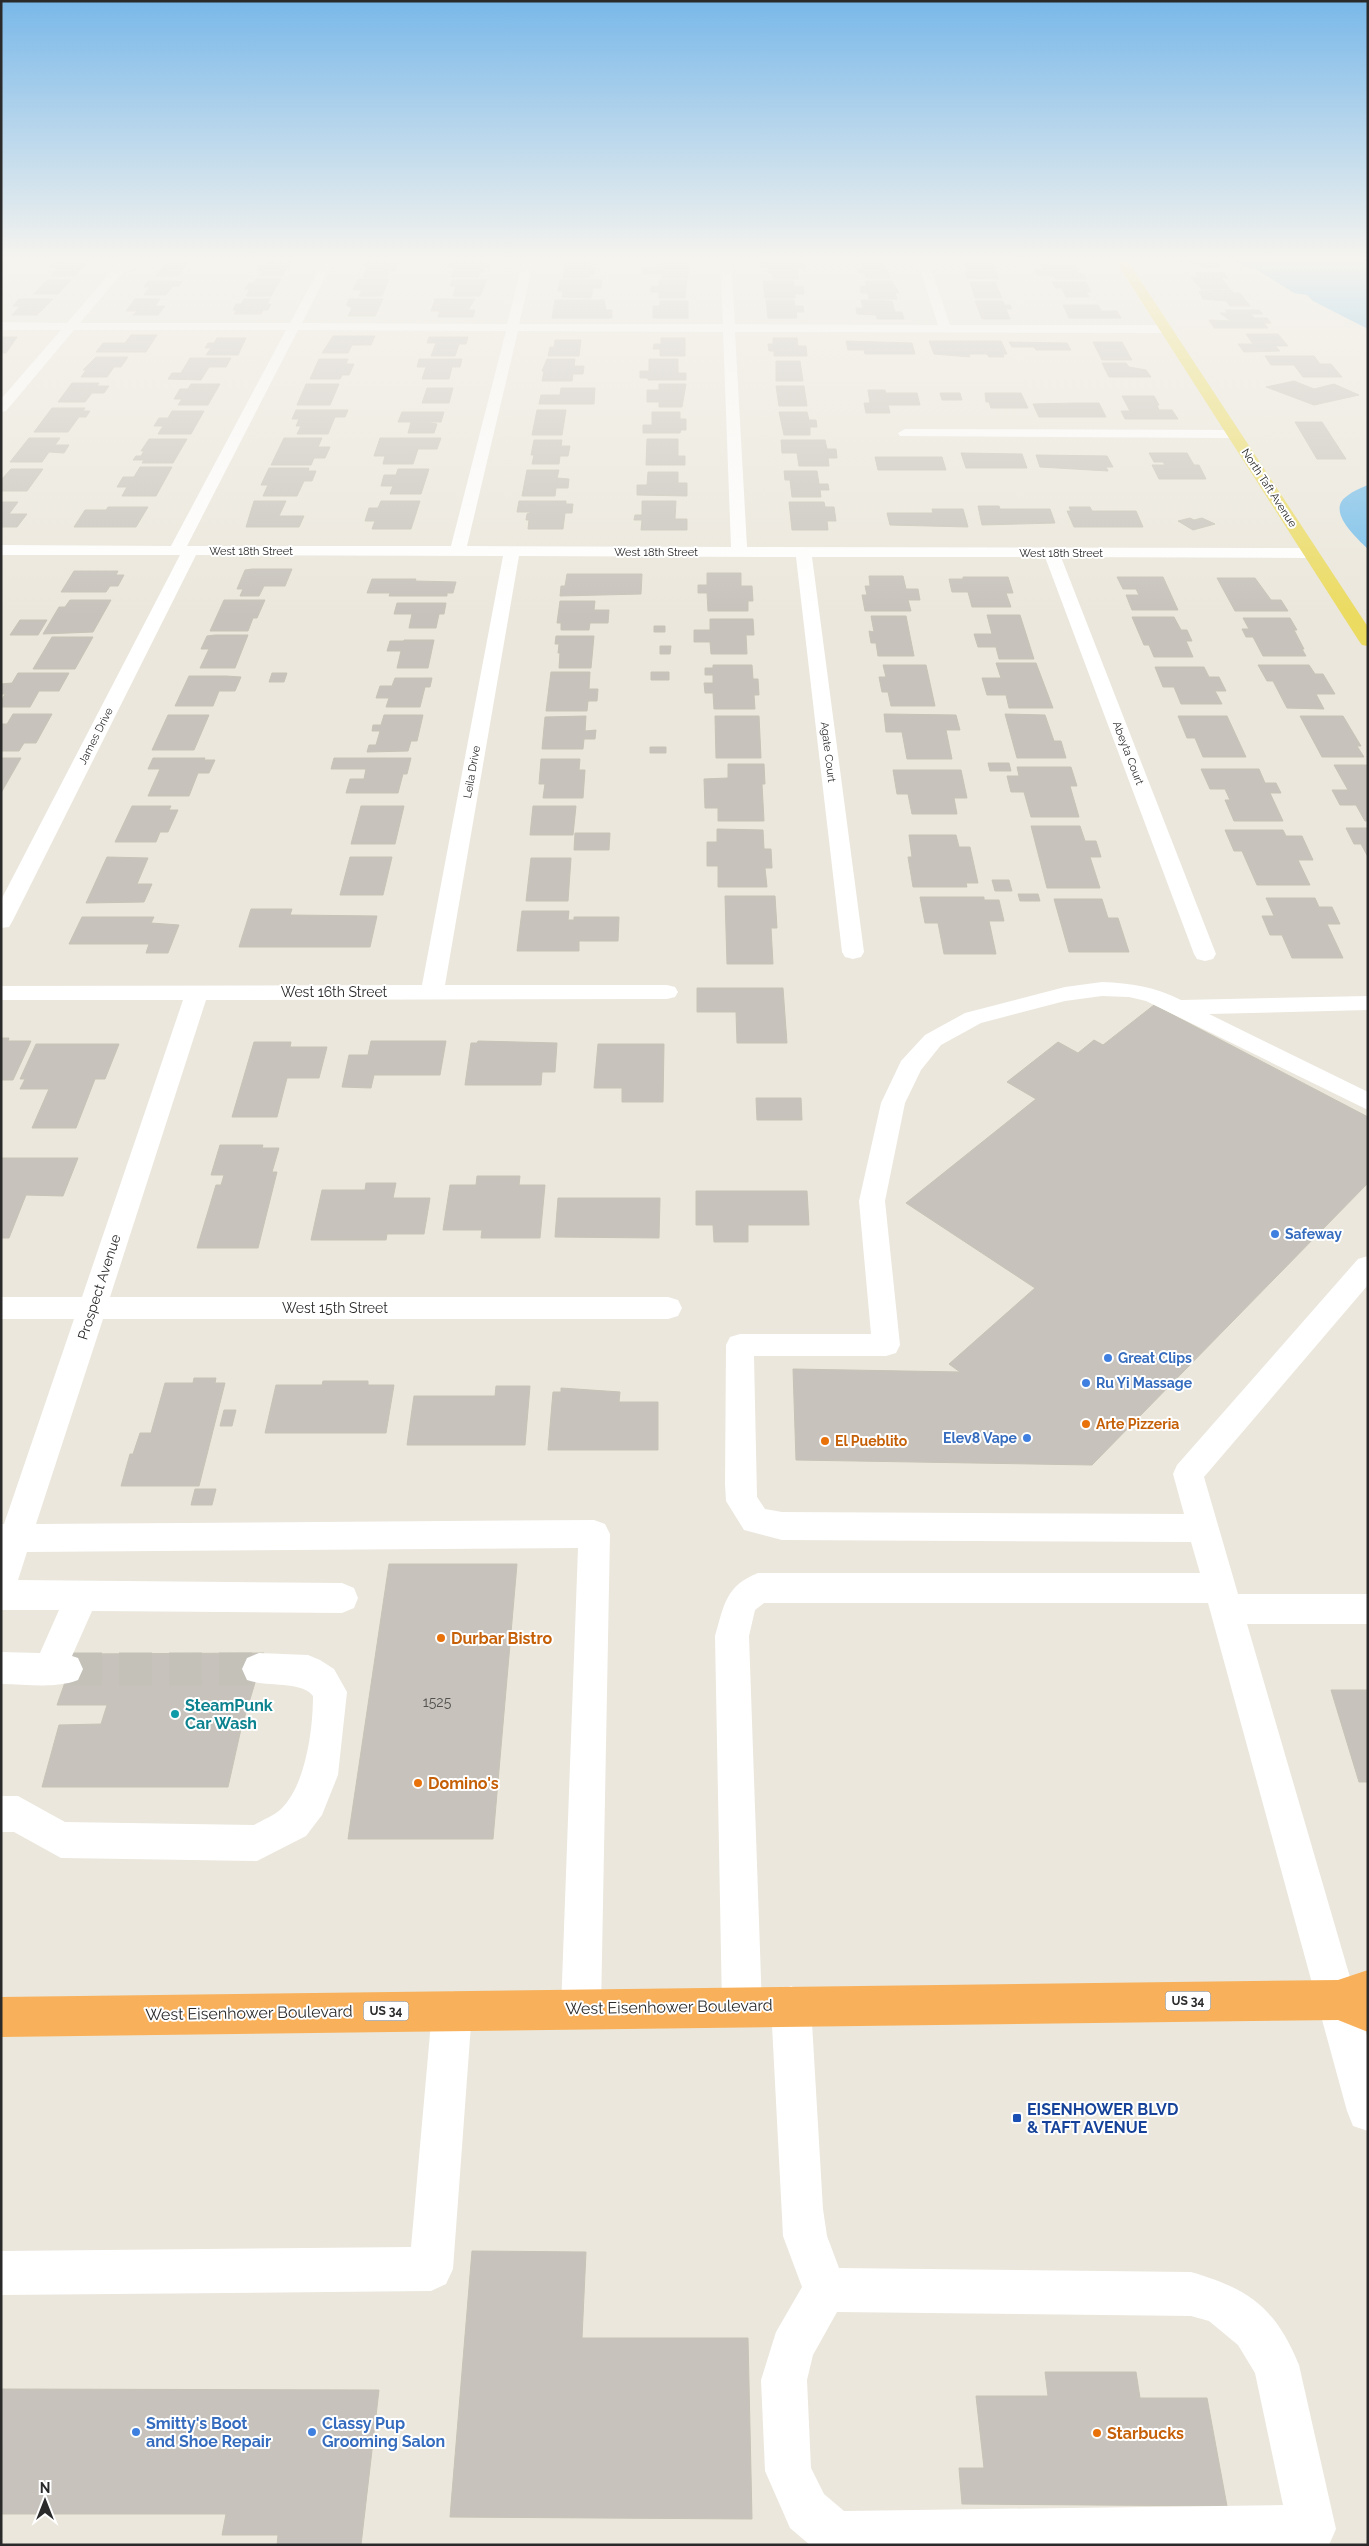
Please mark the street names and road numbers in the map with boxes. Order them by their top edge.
street label: North Taft Avenue [1239,446,1300,530]
street label: West 18th Street [209,545,293,558]
street label: West 18th Street [614,546,698,559]
street label: West 18th Street [1019,547,1103,560]
street label: James Drive [76,705,116,767]
street label: Abeyta Court [1110,719,1146,787]
street label: Agate Court [818,721,838,783]
street label: Leila Drive [461,744,483,799]
street label: West 16th Street [281,984,388,1000]
street label: Prospect Avenue [74,1232,124,1342]
street label: West 15th Street [282,1300,388,1316]
road number: US 34 [1166,1992,1210,2010]
street label: West Eisenhower Boulevard [565,1996,773,2018]
street label: West Eisenhower Boulevard [145,2002,353,2024]
road number: US 34 [364,2002,408,2020]

